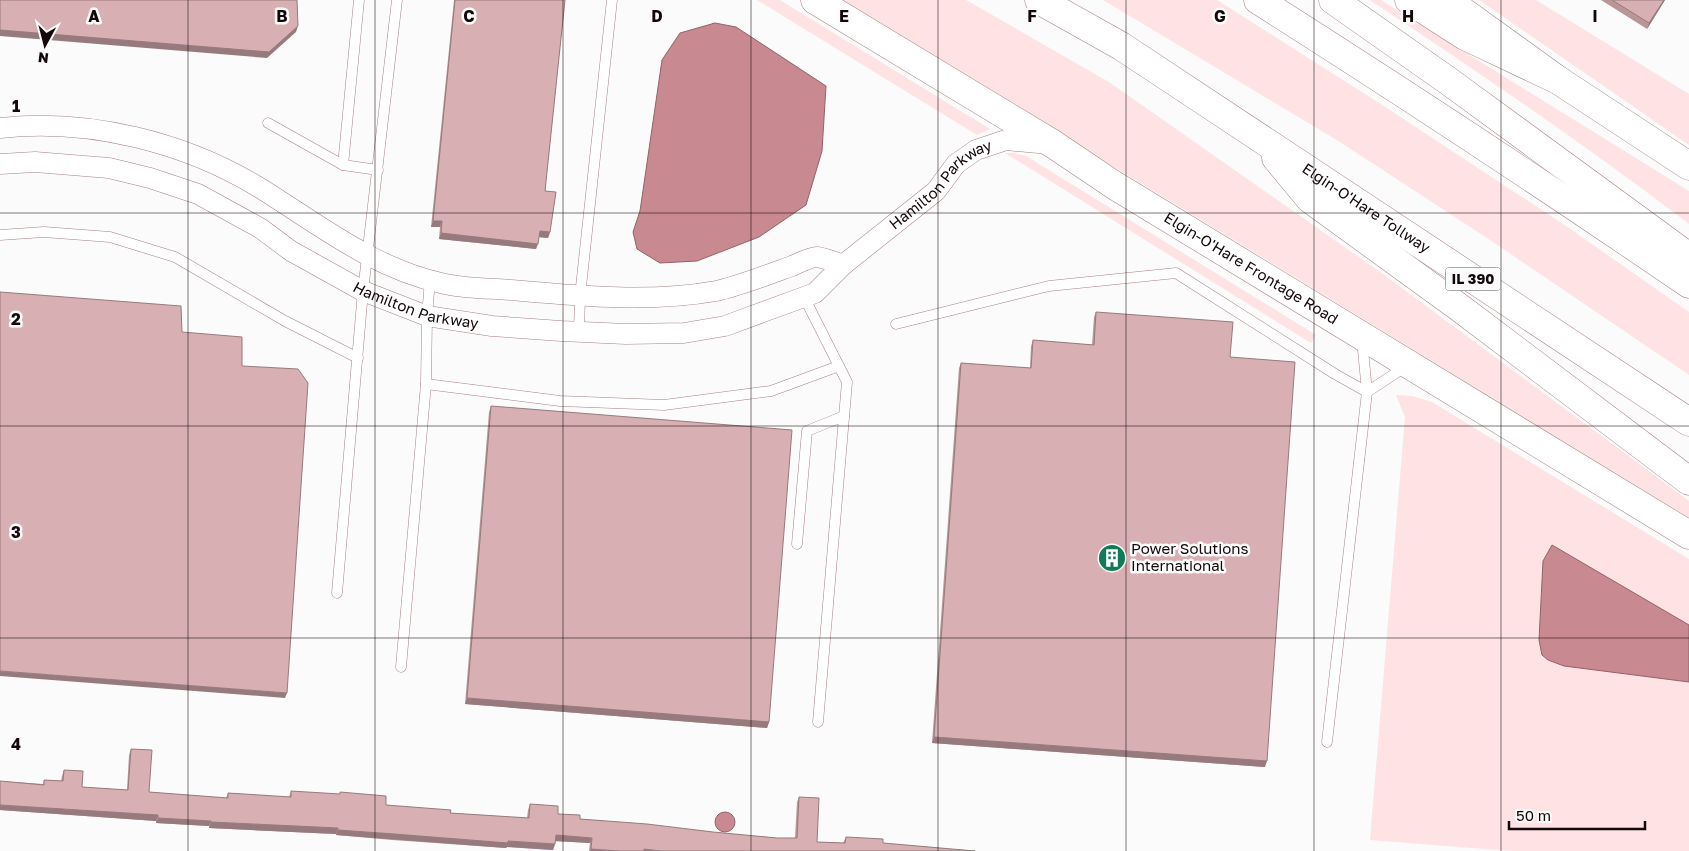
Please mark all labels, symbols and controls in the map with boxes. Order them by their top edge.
text: A [88,6,100,26]
text: B [276,6,288,26]
text: C [463,6,475,26]
text: D [651,6,663,26]
text: E [839,6,849,26]
text: F [1027,6,1037,26]
text: G [1214,6,1226,26]
text: H [1402,6,1414,26]
text: I [1592,6,1598,26]
north arrow [20,20,70,70]
text: N [37,49,50,67]
text: 1 [12,96,20,116]
street label: Hamilton Parkway [885,135,994,233]
street label: Elgin-O'Hare Tollway [1299,159,1434,257]
street label: Elgin-O'Hare Frontage Road [1161,208,1342,327]
road number: IL 390 [1446,268,1500,290]
street label: Hamilton Parkway [350,277,480,332]
text: 2 [11,309,21,329]
text: 3 [11,522,21,542]
place label: Power Solutions International [1131,539,1249,574]
building icon: Power Solutions International [1097,543,1127,573]
text: 4 [11,734,21,754]
scale bar [1509,798,1645,830]
text: 50 m [1516,806,1551,824]

